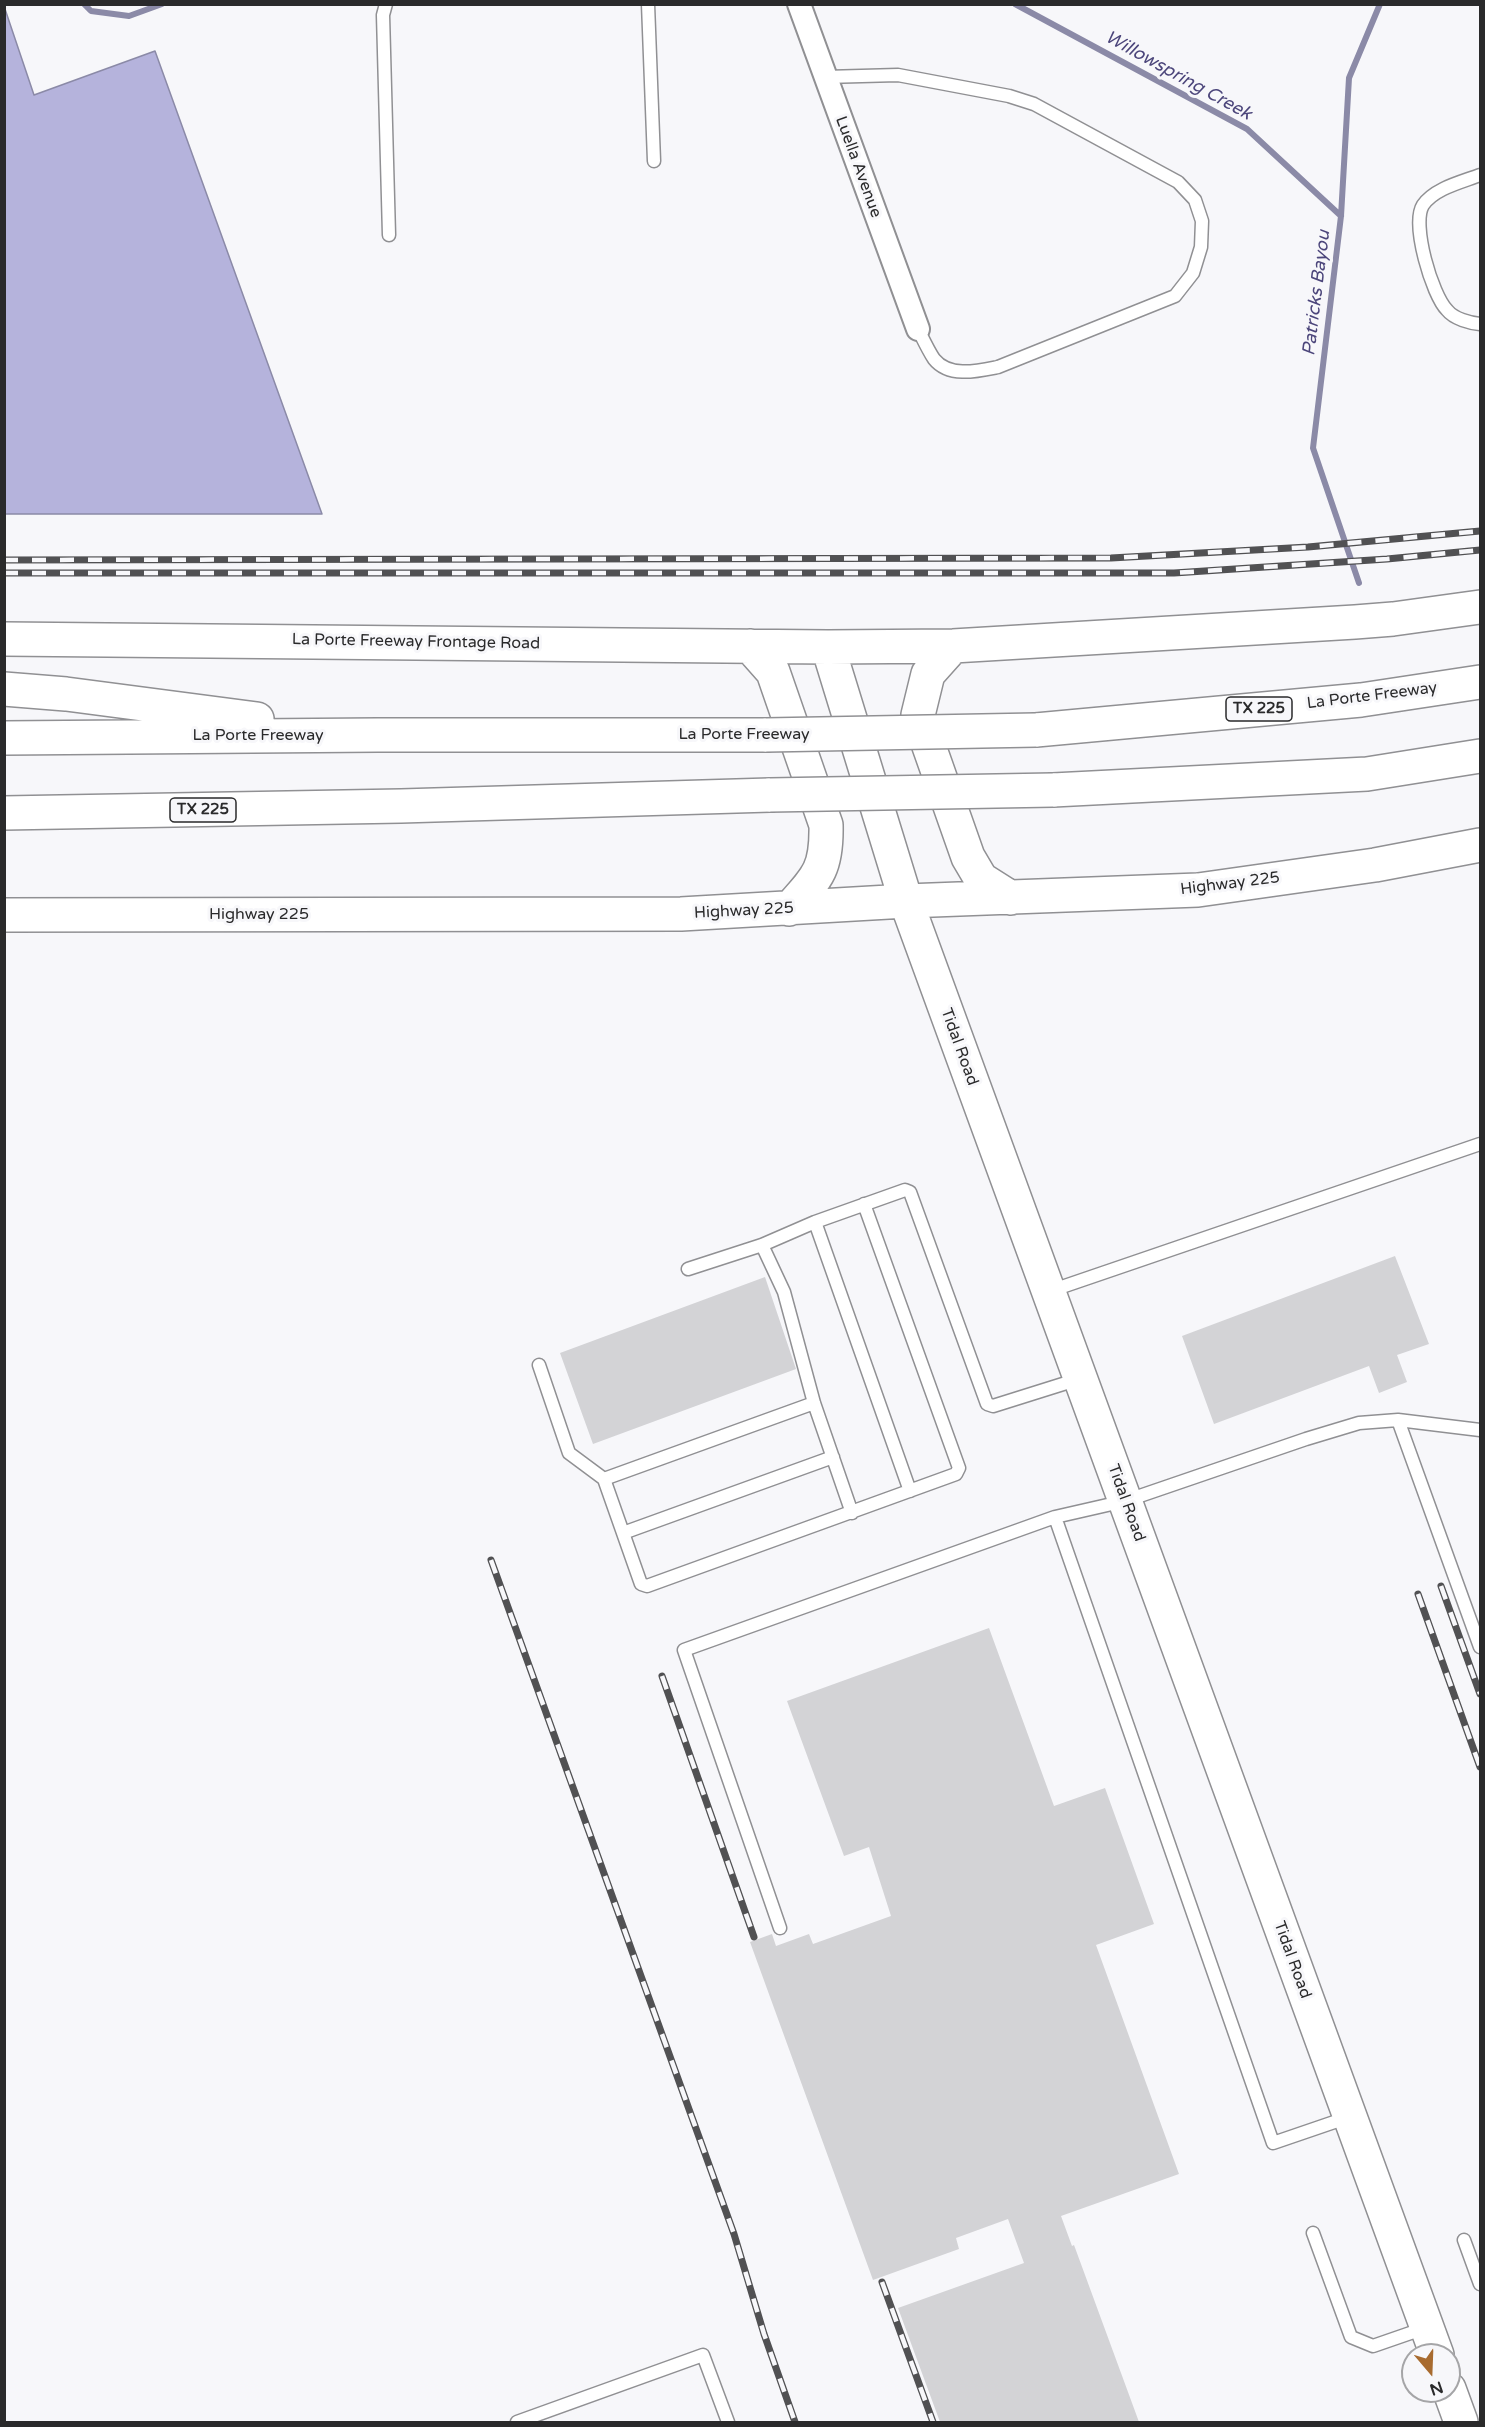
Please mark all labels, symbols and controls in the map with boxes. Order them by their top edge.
water label: Willowspring Creek [1101,27,1255,125]
street label: Luella Avenue [831,114,885,220]
water label: Patricks Bayou [1299,229,1335,357]
street label: La Porte Freeway Frontage Road [292,630,540,654]
street label: La Porte Freeway [1306,678,1438,714]
road number: TX 225 [1226,697,1292,721]
street label: La Porte Freeway [678,725,810,745]
street label: La Porte Freeway [192,726,324,746]
road number: TX 225 [170,798,236,822]
street label: Highway 225 [1179,868,1281,900]
street label: Highway 225 [694,899,794,923]
street label: Highway 225 [209,905,309,925]
street label: Tidal Road [936,1006,982,1088]
street label: Tidal Road [1103,1462,1149,1544]
street label: Tidal Road [1269,1919,1315,2001]
north arrow [1401,2343,1461,2403]
text: N [1427,2377,1446,2400]

